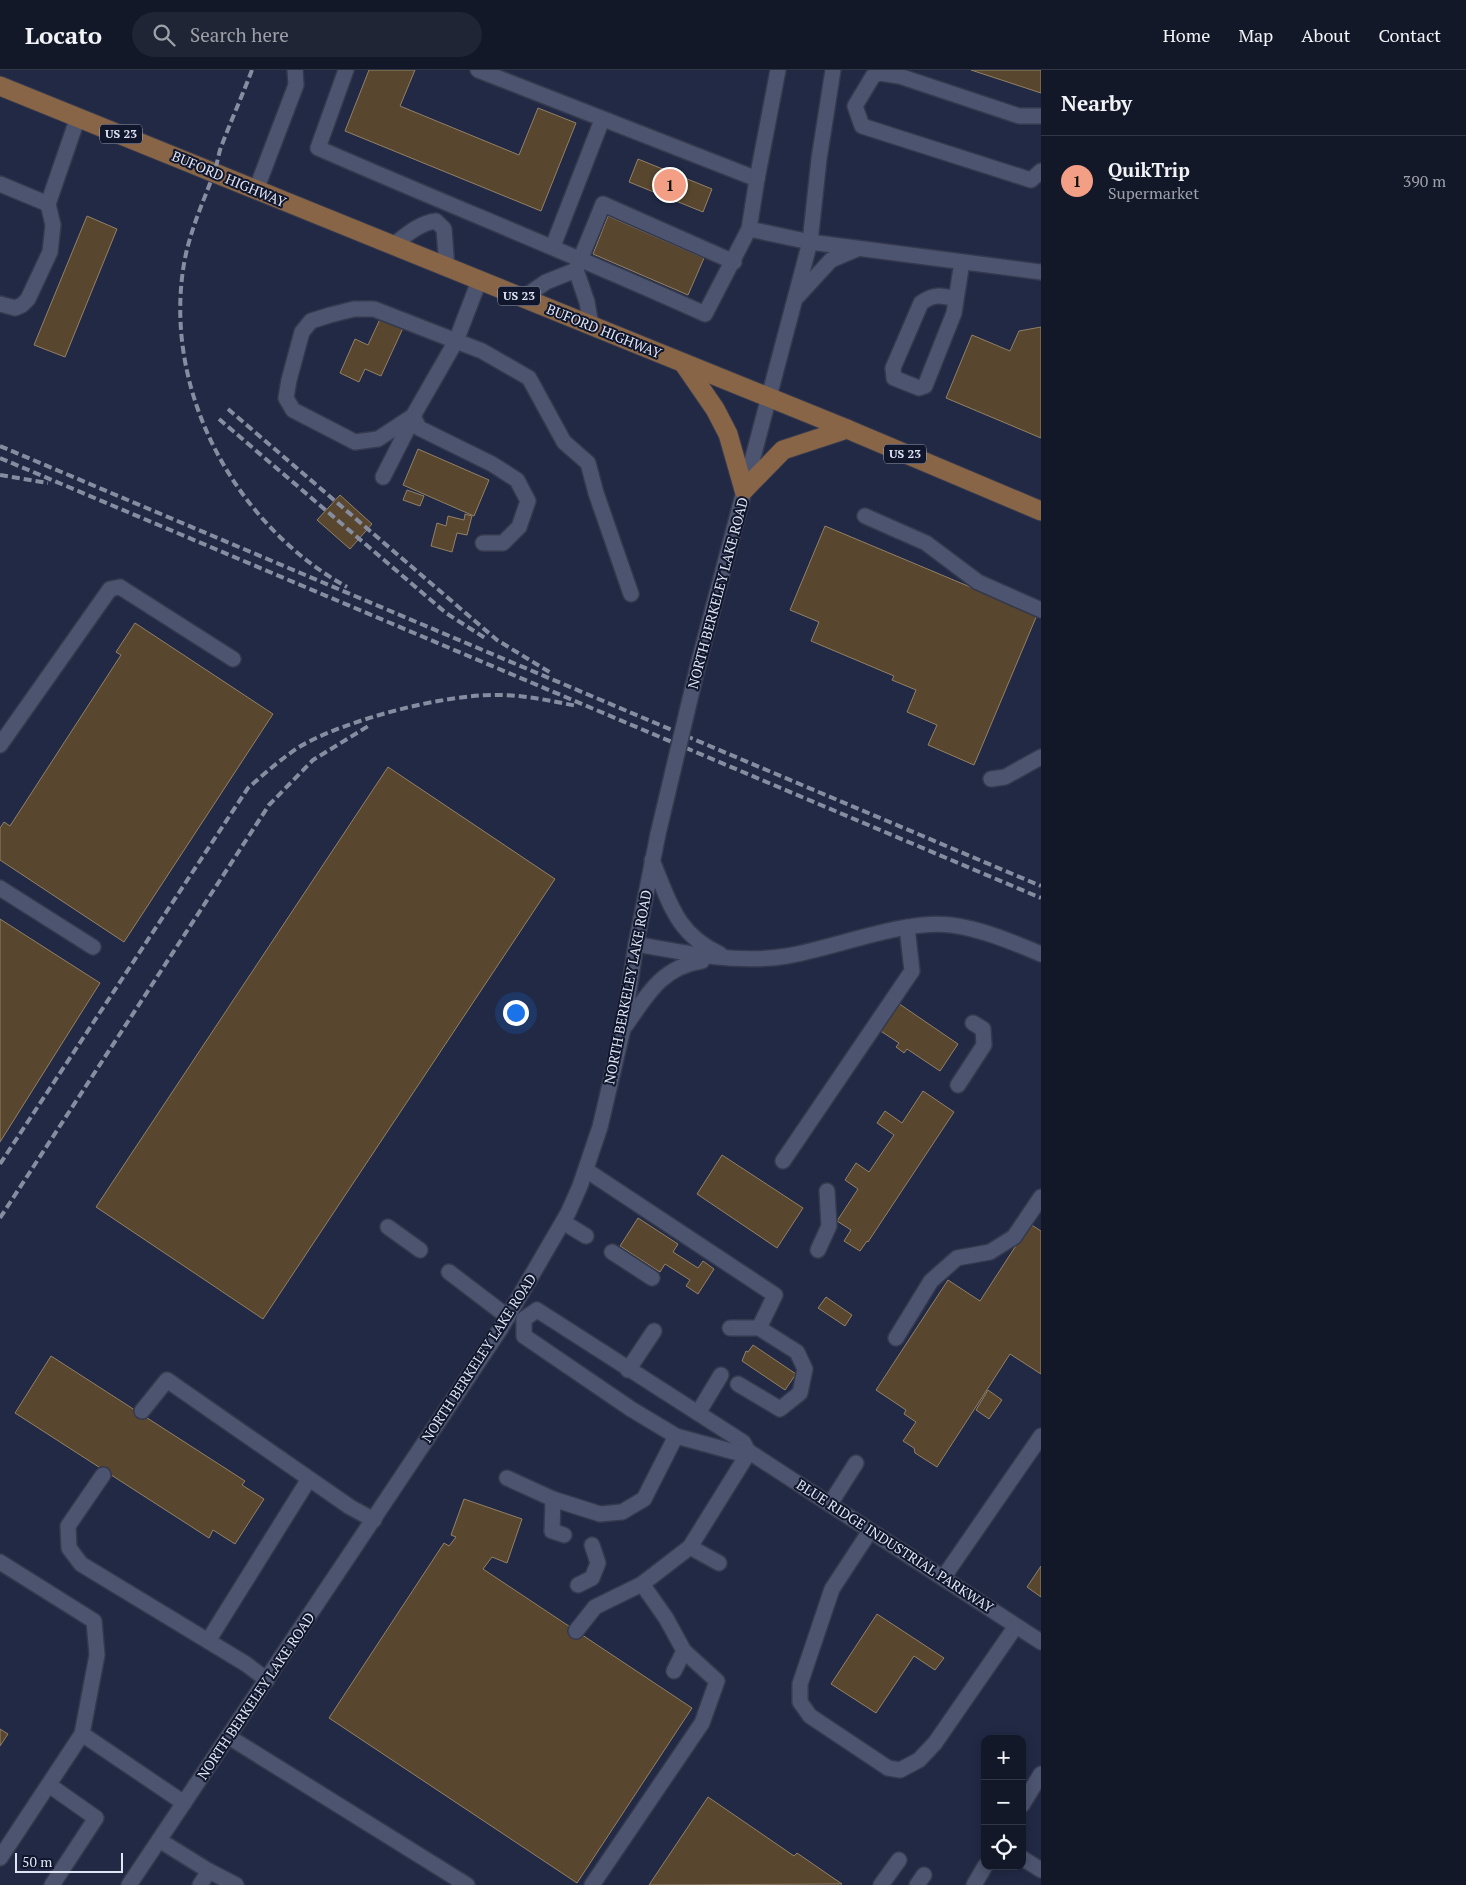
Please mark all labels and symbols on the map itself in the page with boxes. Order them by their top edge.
road number: US 23 [100,124,142,144]
street label: BUFORD HIGHWAY [169,146,290,212]
pin: 1 [654,166,686,204]
road number: US 23 [498,287,540,306]
street label: BUFORD HIGHWAY [544,299,665,363]
road number: US 23 [884,444,926,464]
street label: NORTH BERKELEY LAKE ROAD [683,495,752,691]
street label: NORTH BERKELEY LAKE ROAD [599,888,656,1086]
your location [503,1000,529,1026]
street label: NORTH BERKELEY LAKE ROAD [417,1270,540,1446]
street label: BLUE RIDGE INDUSTRIAL PARKWAY [793,1475,998,1617]
street label: NORTH BERKELEY LAKE ROAD [192,1608,319,1783]
scale bar [15,1850,122,1873]

